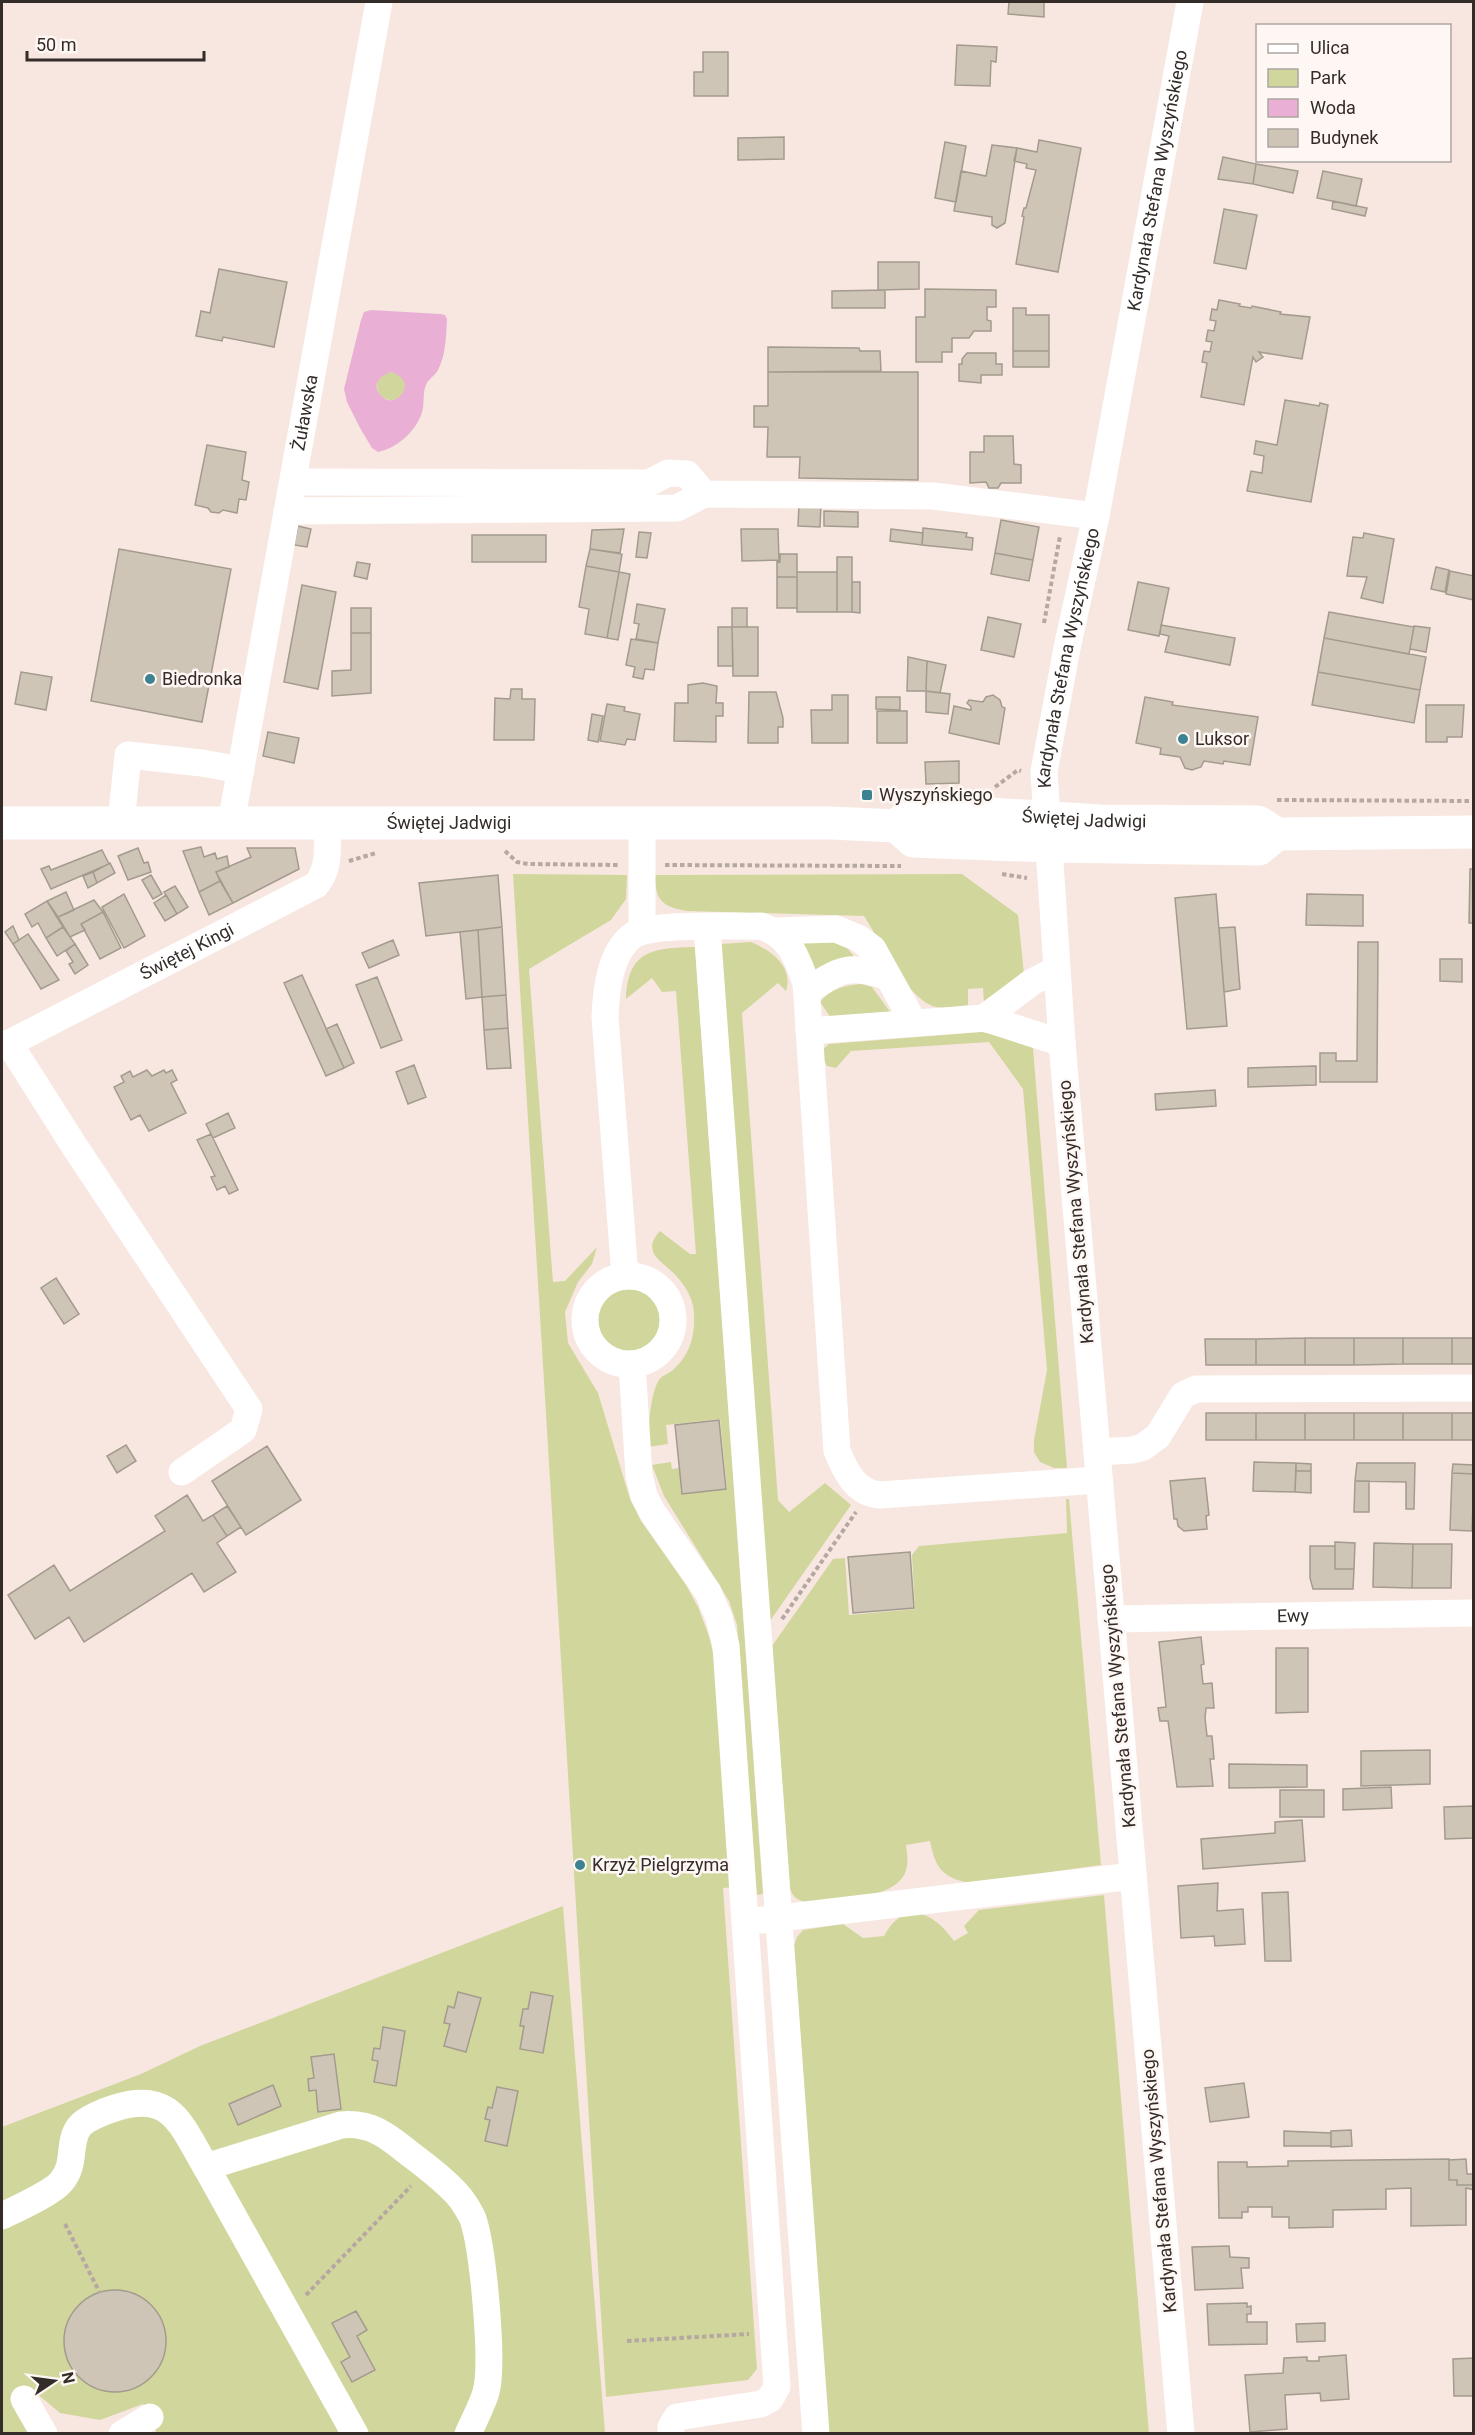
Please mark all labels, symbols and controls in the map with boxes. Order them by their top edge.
scale bar [27,24,204,62]
legend [1256,24,1451,162]
text: 50 m [36,34,76,55]
text: Ulica [1310,37,1350,58]
street label: Kardynała Stefana Wyszyńskiego [1123,48,1191,313]
text: Park [1310,67,1347,88]
text: Woda [1310,97,1356,118]
text: Budynek [1310,127,1379,148]
street label: Żuławska [287,373,322,452]
street label: Kardynała Stefana Wyszyńskiego [1032,526,1103,789]
place label: Biedronka [162,668,242,689]
marker: Biedronka [143,672,157,686]
place label: Luksor [1195,728,1249,749]
marker: Luksor [1176,732,1190,746]
place label: Wyszyńskiego [879,784,993,805]
marker: Wyszyńskiego [860,788,874,802]
street label: Świętej Jadwigi [1021,805,1147,831]
street label: Świętej Jadwigi [387,812,511,833]
street label: Świętej Kingi [136,918,237,984]
street label: Kardynała Stefana Wyszyńskiego [1054,1079,1098,1345]
street label: Kardynała Stefana Wyszyńskiego [1096,1563,1140,1829]
street label: Ewy [1277,1605,1310,1626]
place label: Krzyż Pielgrzyma [592,1854,729,1875]
marker: Krzyż Pielgrzyma [573,1858,587,1872]
street label: Kardynała Stefana Wyszyńskiego [1137,2048,1181,2314]
north arrow [24,2351,84,2411]
text: N [58,2370,79,2385]

